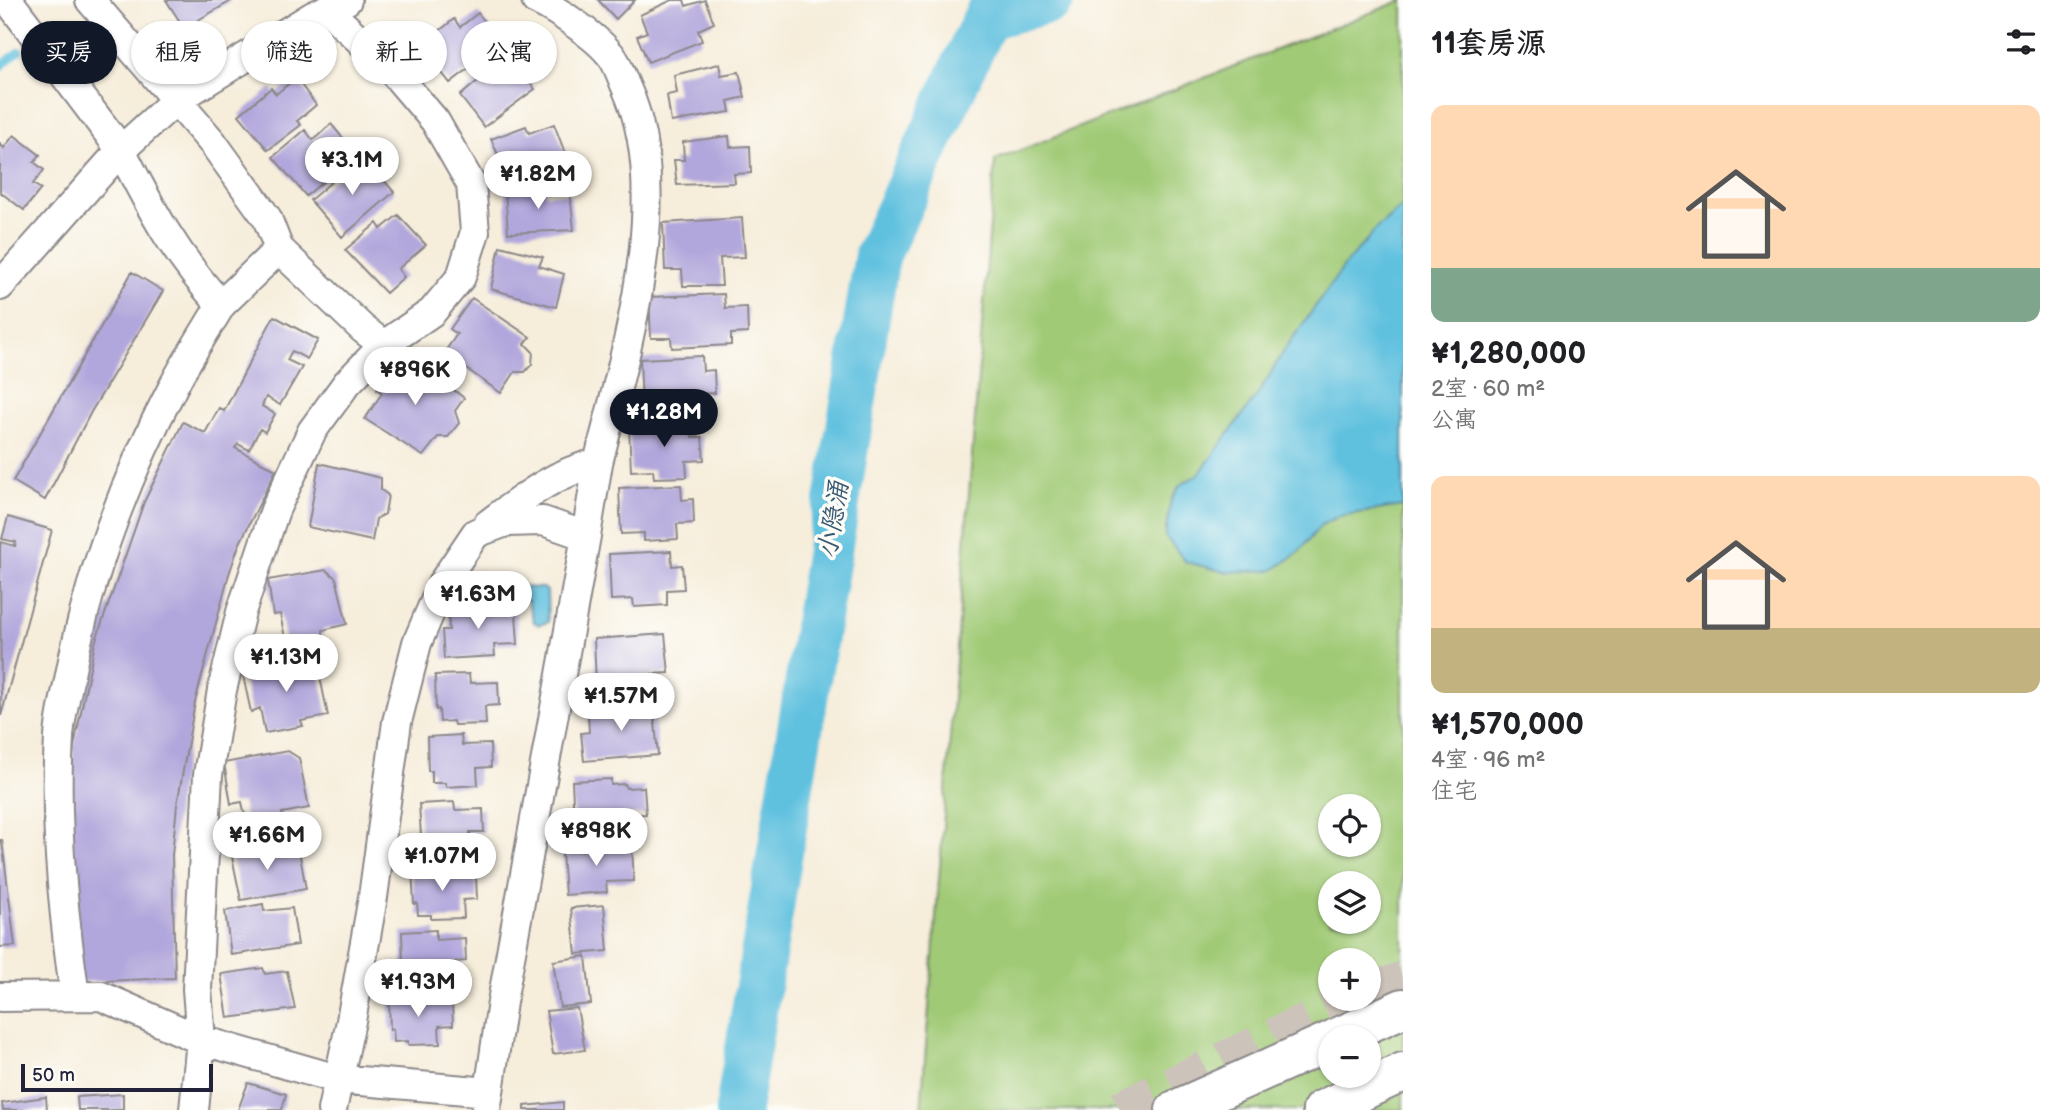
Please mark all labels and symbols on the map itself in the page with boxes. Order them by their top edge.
pin: ¥3.1M [303,138,401,197]
pin: ¥1.82M [481,152,595,211]
pin: ¥896K [366,348,464,407]
pin: ¥1.28M [607,390,721,449]
water label: 小隐涌 [813,478,856,561]
pin: ¥1.63M [421,572,535,631]
pin: ¥1.13M [229,634,343,694]
pin: ¥1.57M [564,674,678,733]
pin: ¥898K [547,808,645,868]
pin: ¥1.66M [210,812,324,872]
pin: ¥1.07M [385,834,499,893]
pin: ¥1.93M [361,960,475,1019]
scale bar [21,1061,214,1093]

